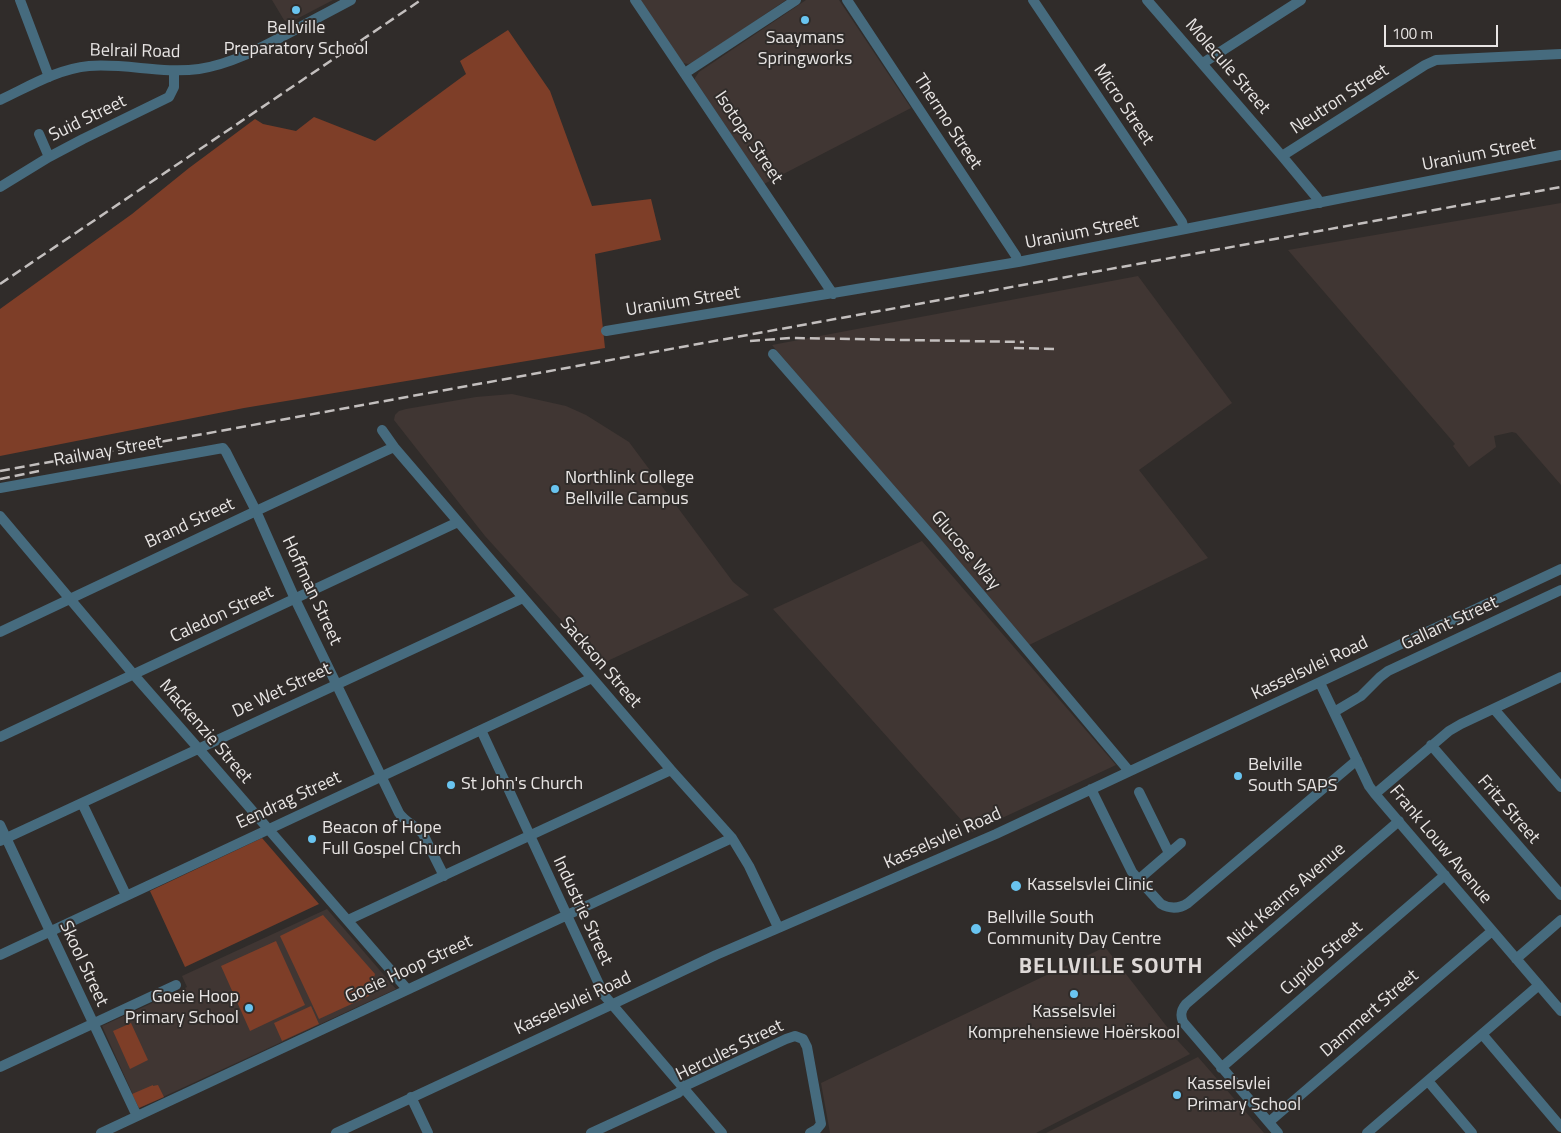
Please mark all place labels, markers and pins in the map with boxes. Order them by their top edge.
marker: Bellville Preparatory School [290,4,302,16]
marker: Saaymans Springworks [799,14,811,26]
place label: Bellville Preparatory School [224,18,368,60]
place label: Saaymans Springworks [758,28,852,70]
place label: Northlink College Bellville Campus [565,468,694,510]
marker: Northlink College Bellville Campus [549,483,561,495]
place label: Belville South SAPS [1248,755,1337,798]
marker: Belville South SAPS [1232,770,1244,782]
place label: St John's Church [461,774,583,796]
marker: St John's Church [445,779,457,791]
place label: Beacon of Hope Full Gospel Church [322,818,461,861]
marker: Beacon of Hope Full Gospel Church [306,833,318,845]
place label: Kasselsvlei Clinic [1027,875,1154,897]
marker: Kasselsvlei Clinic [1009,879,1023,893]
place label: Bellville South Community Day Centre [987,908,1161,951]
marker: Bellville South Community Day Centre [969,922,983,936]
place label: Goeie Hoop Primary School [125,987,239,1030]
marker: Kasselsvlei Komprehensiewe Hoërskool [1068,988,1080,1000]
marker: Goeie Hoop Primary School [243,1002,255,1014]
place label: Kasselsvlei Komprehensiewe Hoërskool [968,1002,1180,1044]
place label: Kasselsvlei Primary School [1187,1074,1301,1116]
marker: Kasselsvlei Primary School [1171,1089,1183,1101]

